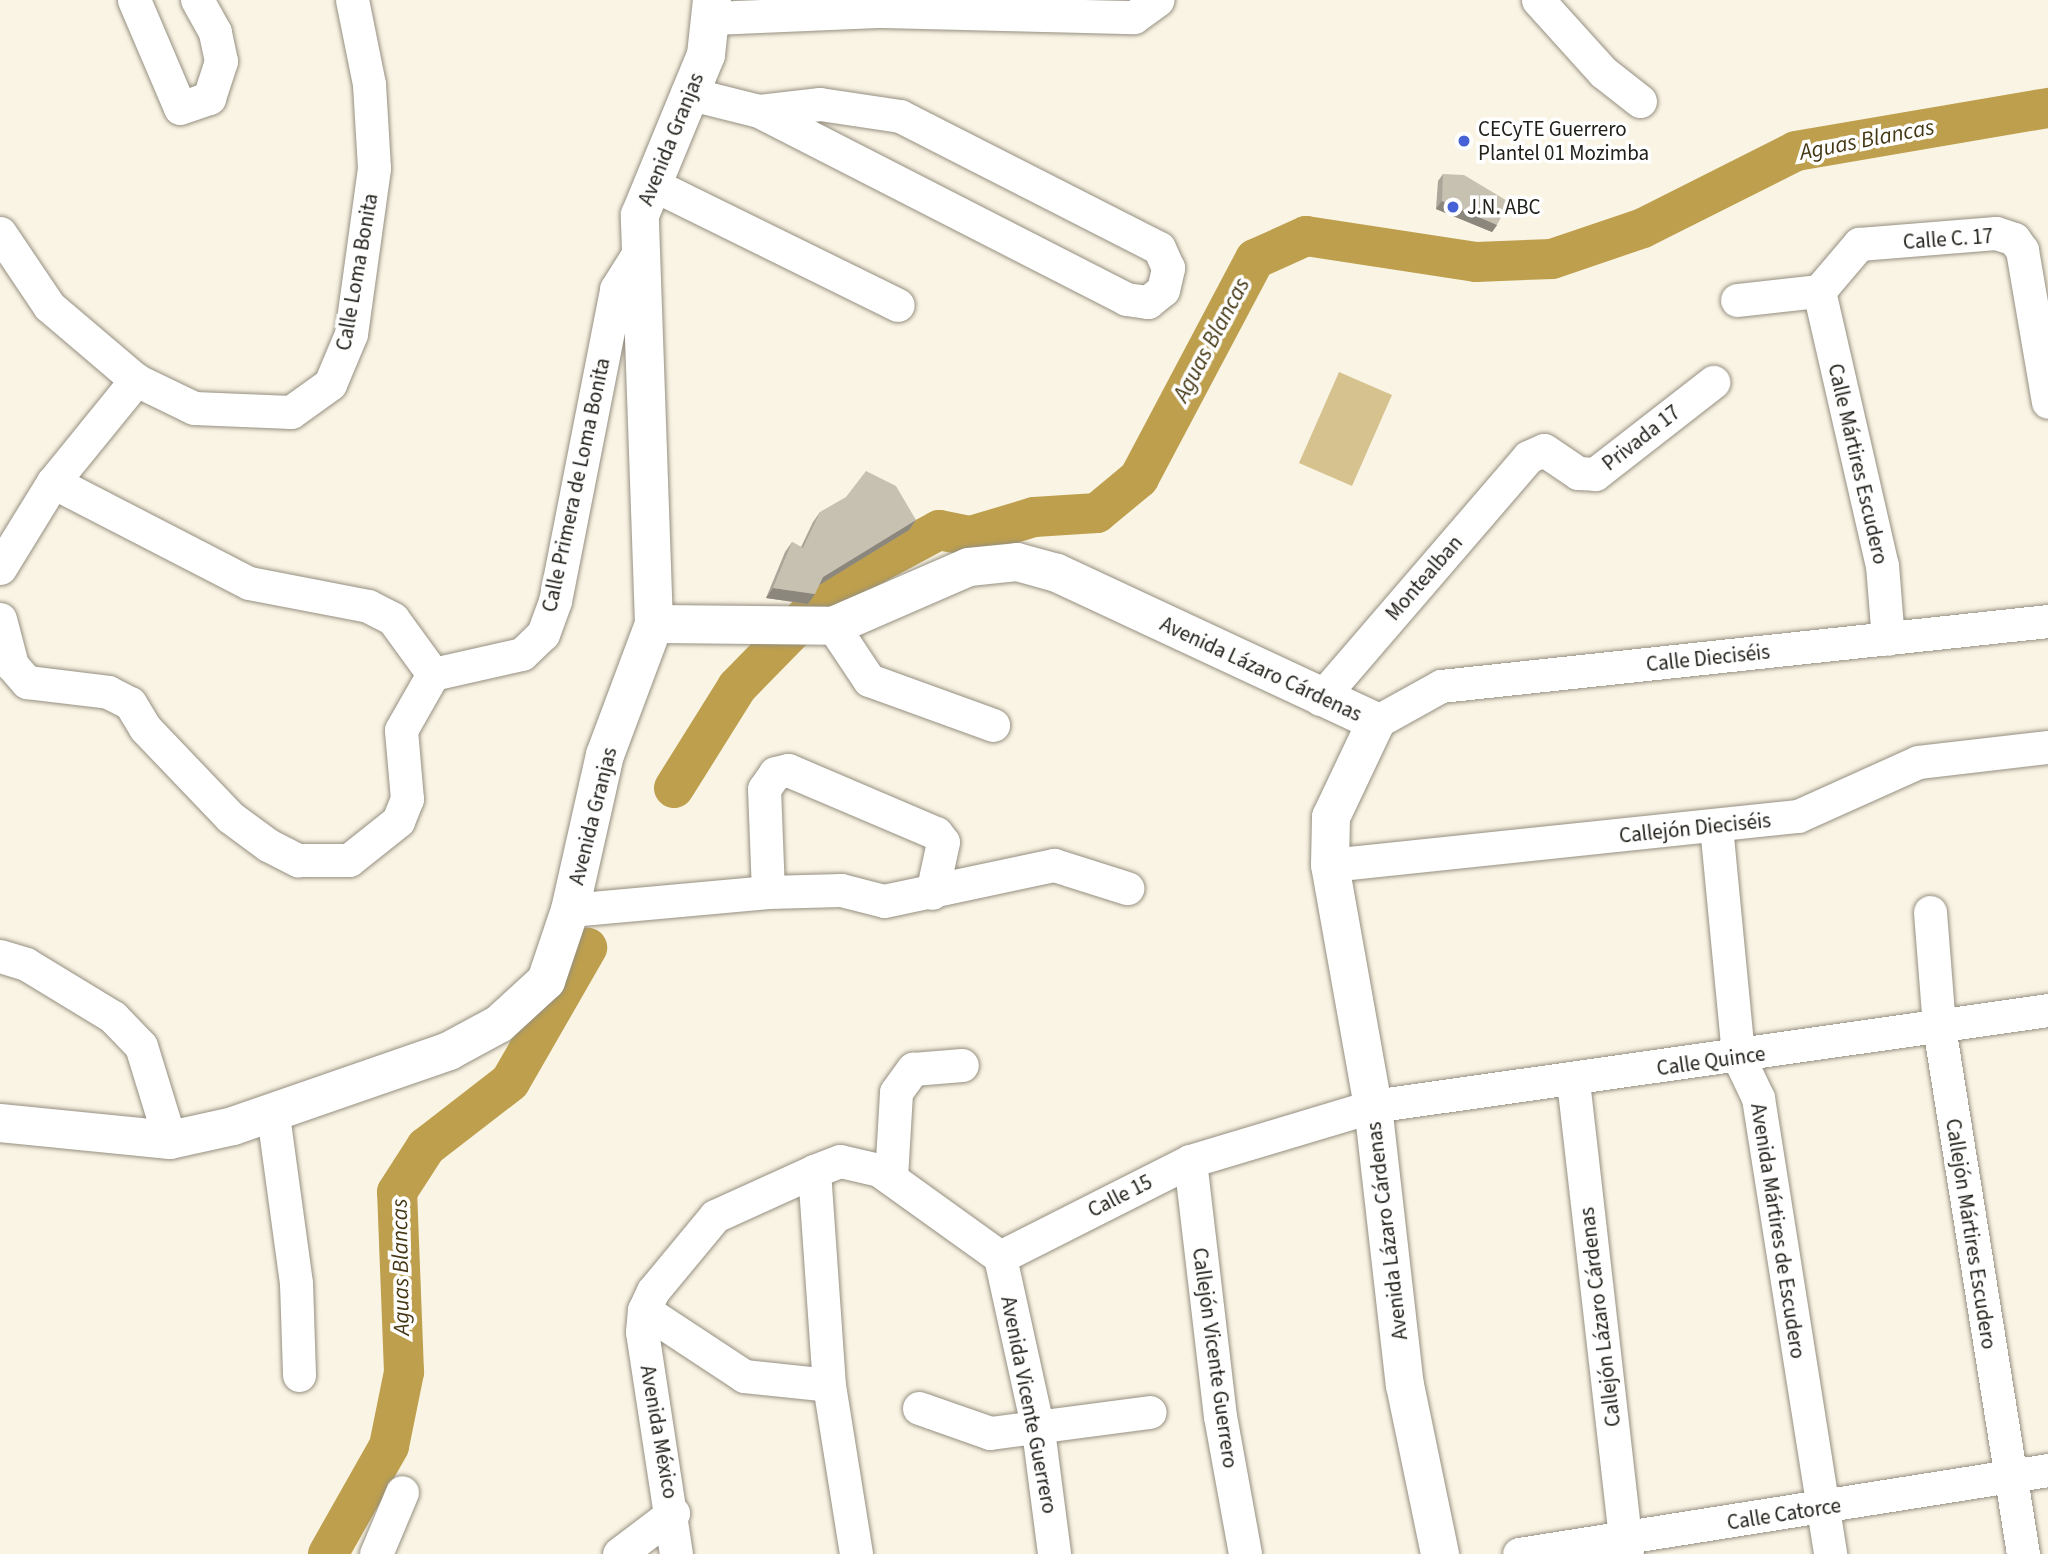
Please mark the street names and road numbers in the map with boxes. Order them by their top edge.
street label: Avenida Granjas [633,69,709,209]
street label: Calle Loma Bonita [331,191,383,353]
street label: Calle C. 17 [1902,223,1994,255]
street label: Calle Primera de Loma Bonita [537,356,615,614]
street label: Calle Mártires Escudero [1823,361,1893,567]
street label: Privada 17 [1597,400,1685,476]
street label: Montealban [1380,530,1468,626]
street label: Avenida Lázaro Cárdenas [1156,611,1366,727]
street label: Calle Dieciséis [1645,639,1771,677]
street label: Avenida Granjas [564,745,622,887]
street label: Callejón Dieciséis [1618,808,1772,848]
street label: Calle Quince [1655,1041,1767,1081]
street label: Avenida Mártires de Escudero [1745,1102,1811,1360]
street label: Callejón Mártires Escudero [1940,1117,2002,1351]
street label: Avenida Lázaro Cárdenas [1361,1121,1413,1341]
street label: Calle 15 [1084,1169,1156,1223]
street label: Callejón Lázaro Cárdenas [1574,1206,1626,1428]
street label: Callejón Vicente Guerrero [1187,1246,1243,1470]
street label: Avenida Vicente Guerrero [996,1294,1062,1516]
street label: Avenida México [635,1363,683,1501]
street label: Calle Catorce [1725,1493,1843,1535]

